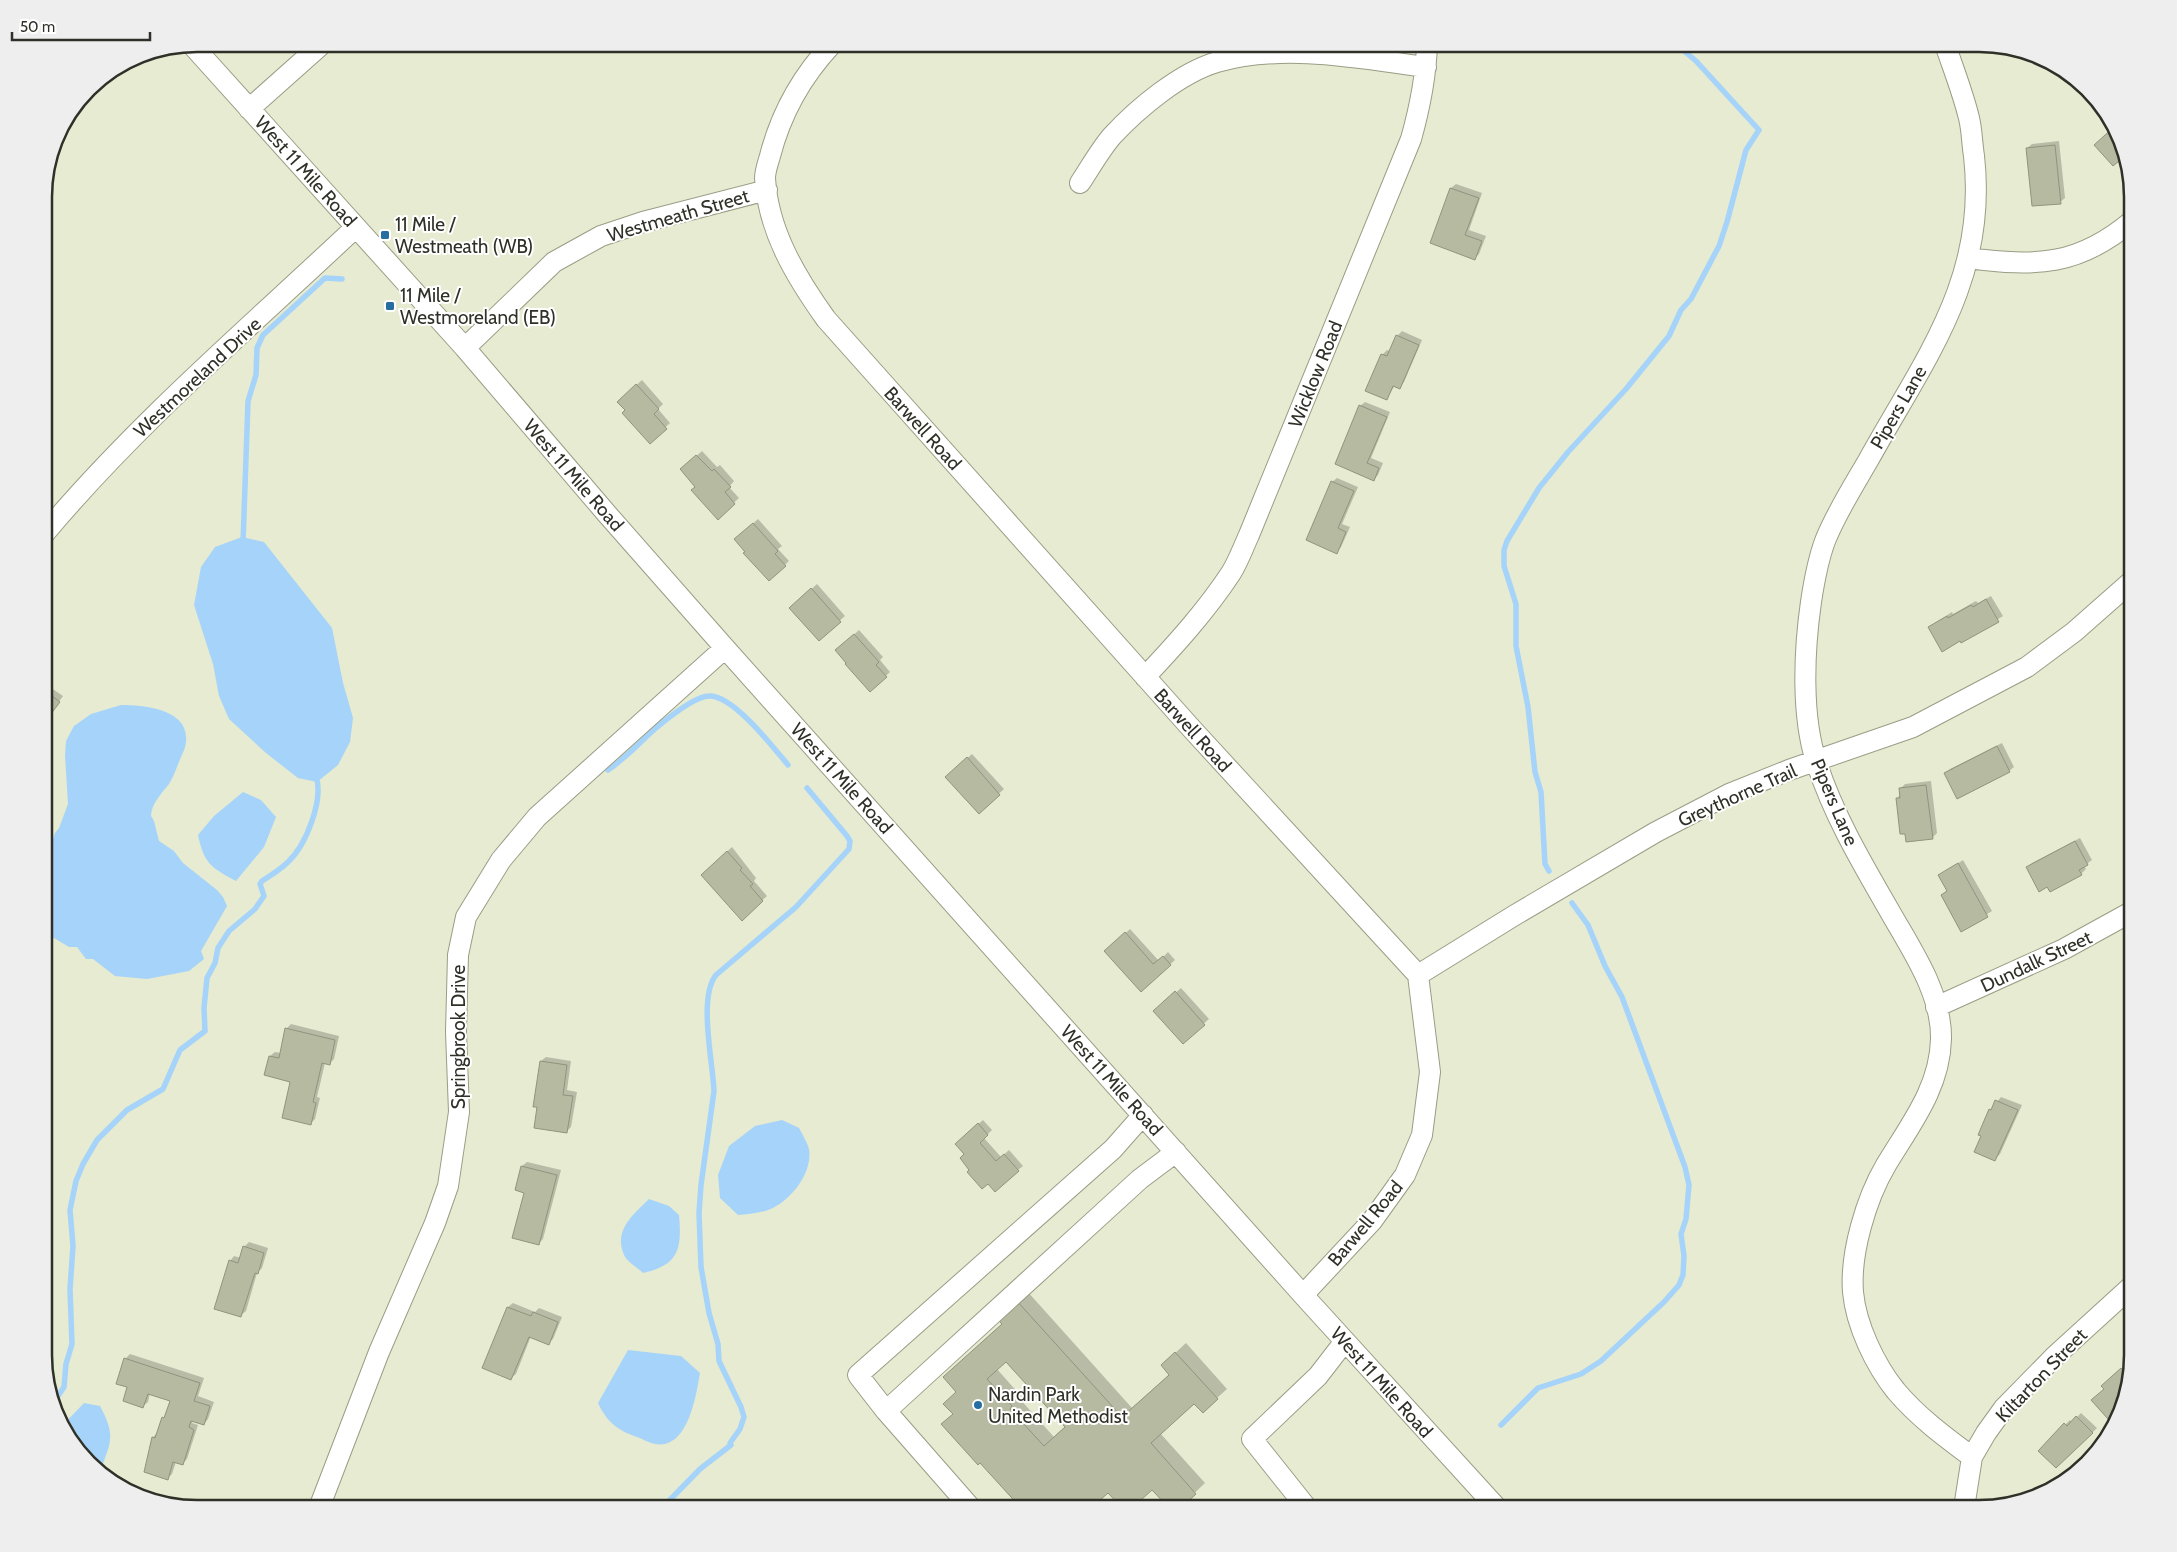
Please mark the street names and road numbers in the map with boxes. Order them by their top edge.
street label: West 11 Mile Road [250,111,361,231]
street label: Westmeath Street [605,184,752,247]
street label: Westmoreland Drive [129,312,266,442]
street label: Wicklow Road [1284,317,1347,431]
street label: Pipers Lane [1865,361,1932,453]
street label: Barwell Road [879,382,966,475]
street label: West 11 Mile Road [519,415,629,536]
street label: Barwell Road [1149,684,1236,777]
street label: West 11 Mile Road [786,718,897,838]
street label: Pipers Lane [1806,755,1863,849]
street label: Greythorne Trail [1674,759,1801,832]
street label: Dundalk Street [1977,925,2096,997]
street label: Springbrook Drive [447,965,470,1109]
street label: West 11 Mile Road [1056,1020,1167,1140]
street label: Barwell Road [1323,1176,1408,1271]
street label: West 11 Mile Road [1326,1322,1437,1442]
street label: Kiltarton Street [1991,1323,2092,1427]

